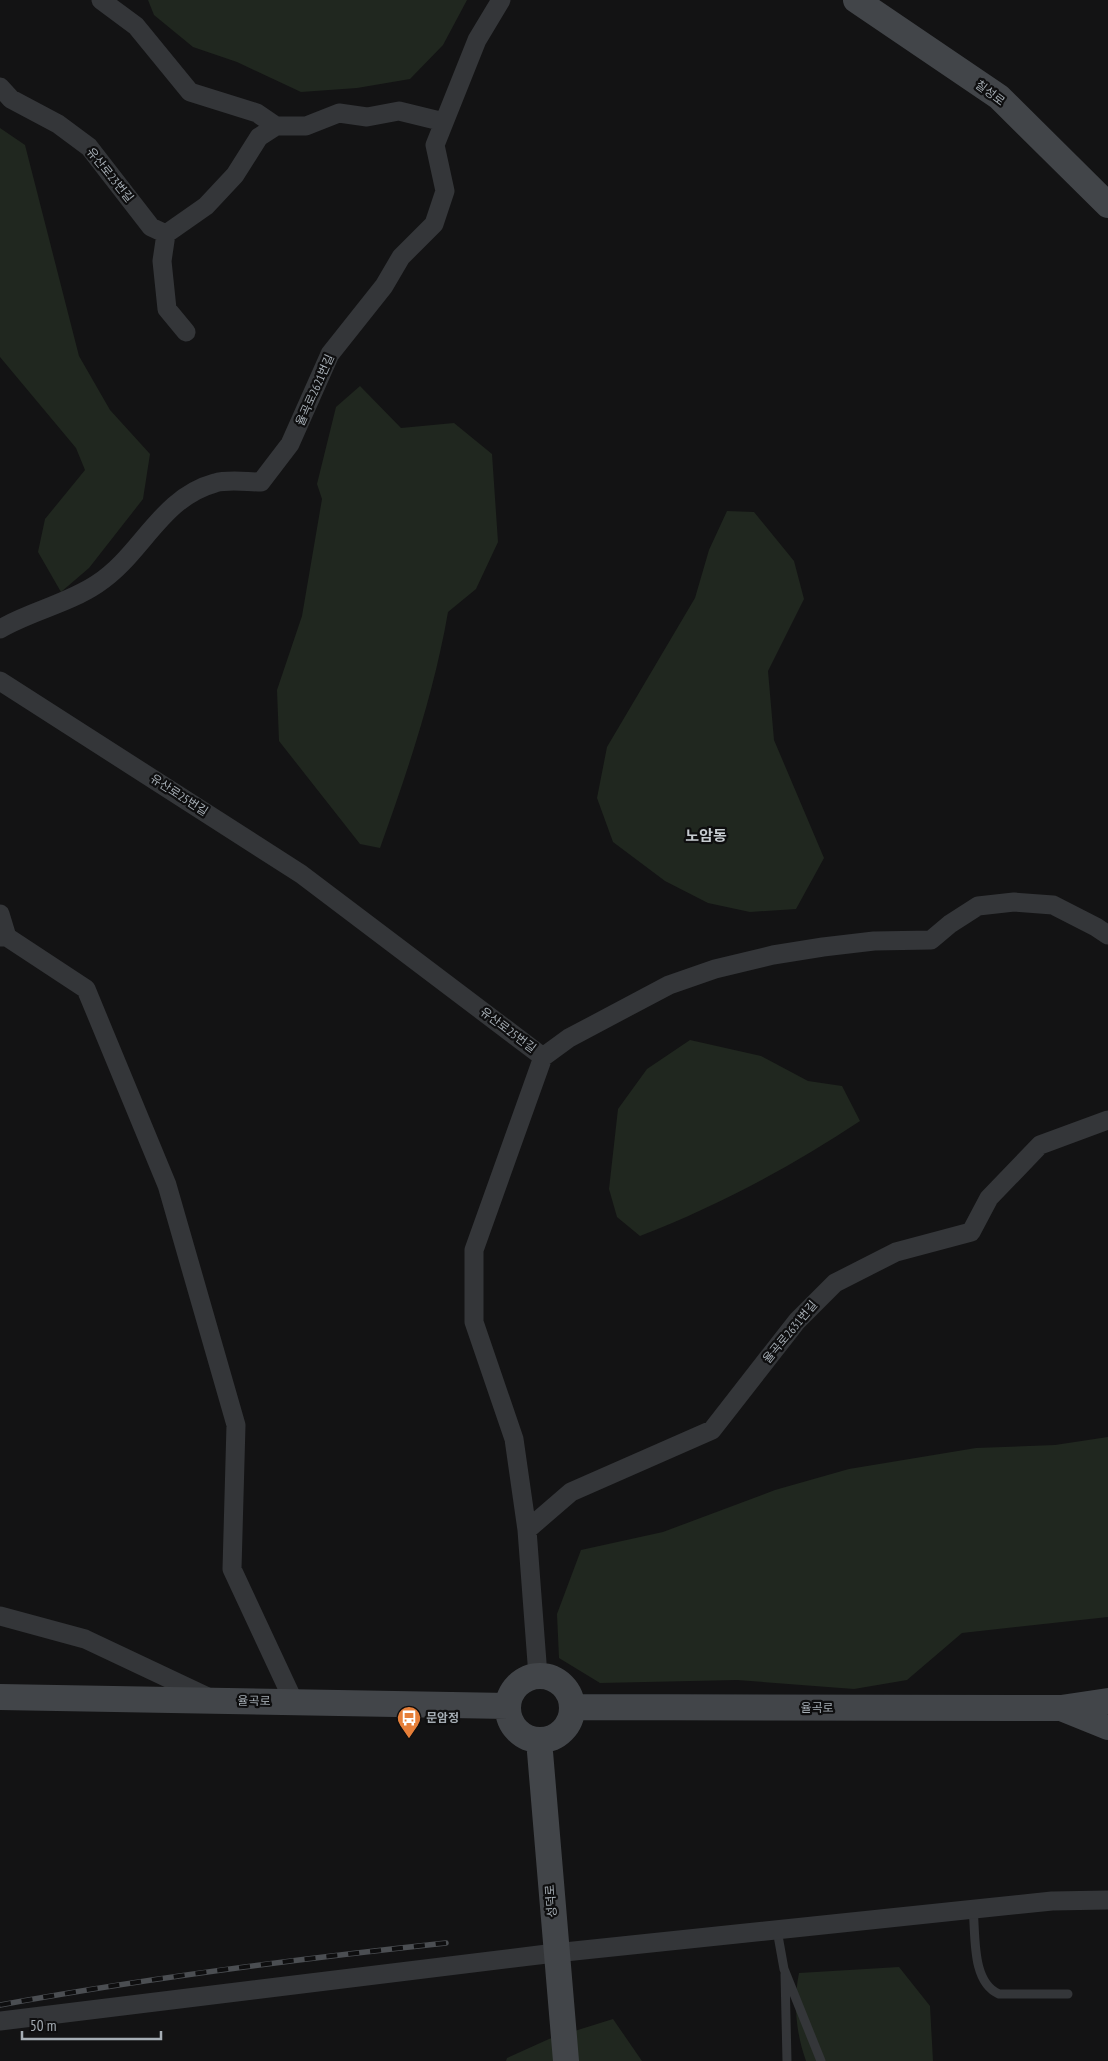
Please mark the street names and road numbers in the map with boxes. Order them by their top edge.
street label: 칠성로 [973,77,1008,109]
street label: 유산로23번길 [84,144,137,205]
street label: 율곡로2621번길 [292,352,337,428]
street label: 유산로25번길 [148,770,211,819]
street label: 유산로25번길 [477,1004,539,1055]
street label: 율곡로2631번길 [759,1297,820,1366]
street label: 율곡로 [237,1693,271,1708]
street label: 율곡로 [800,1700,834,1715]
street label: 성덕로 [542,1884,559,1918]

